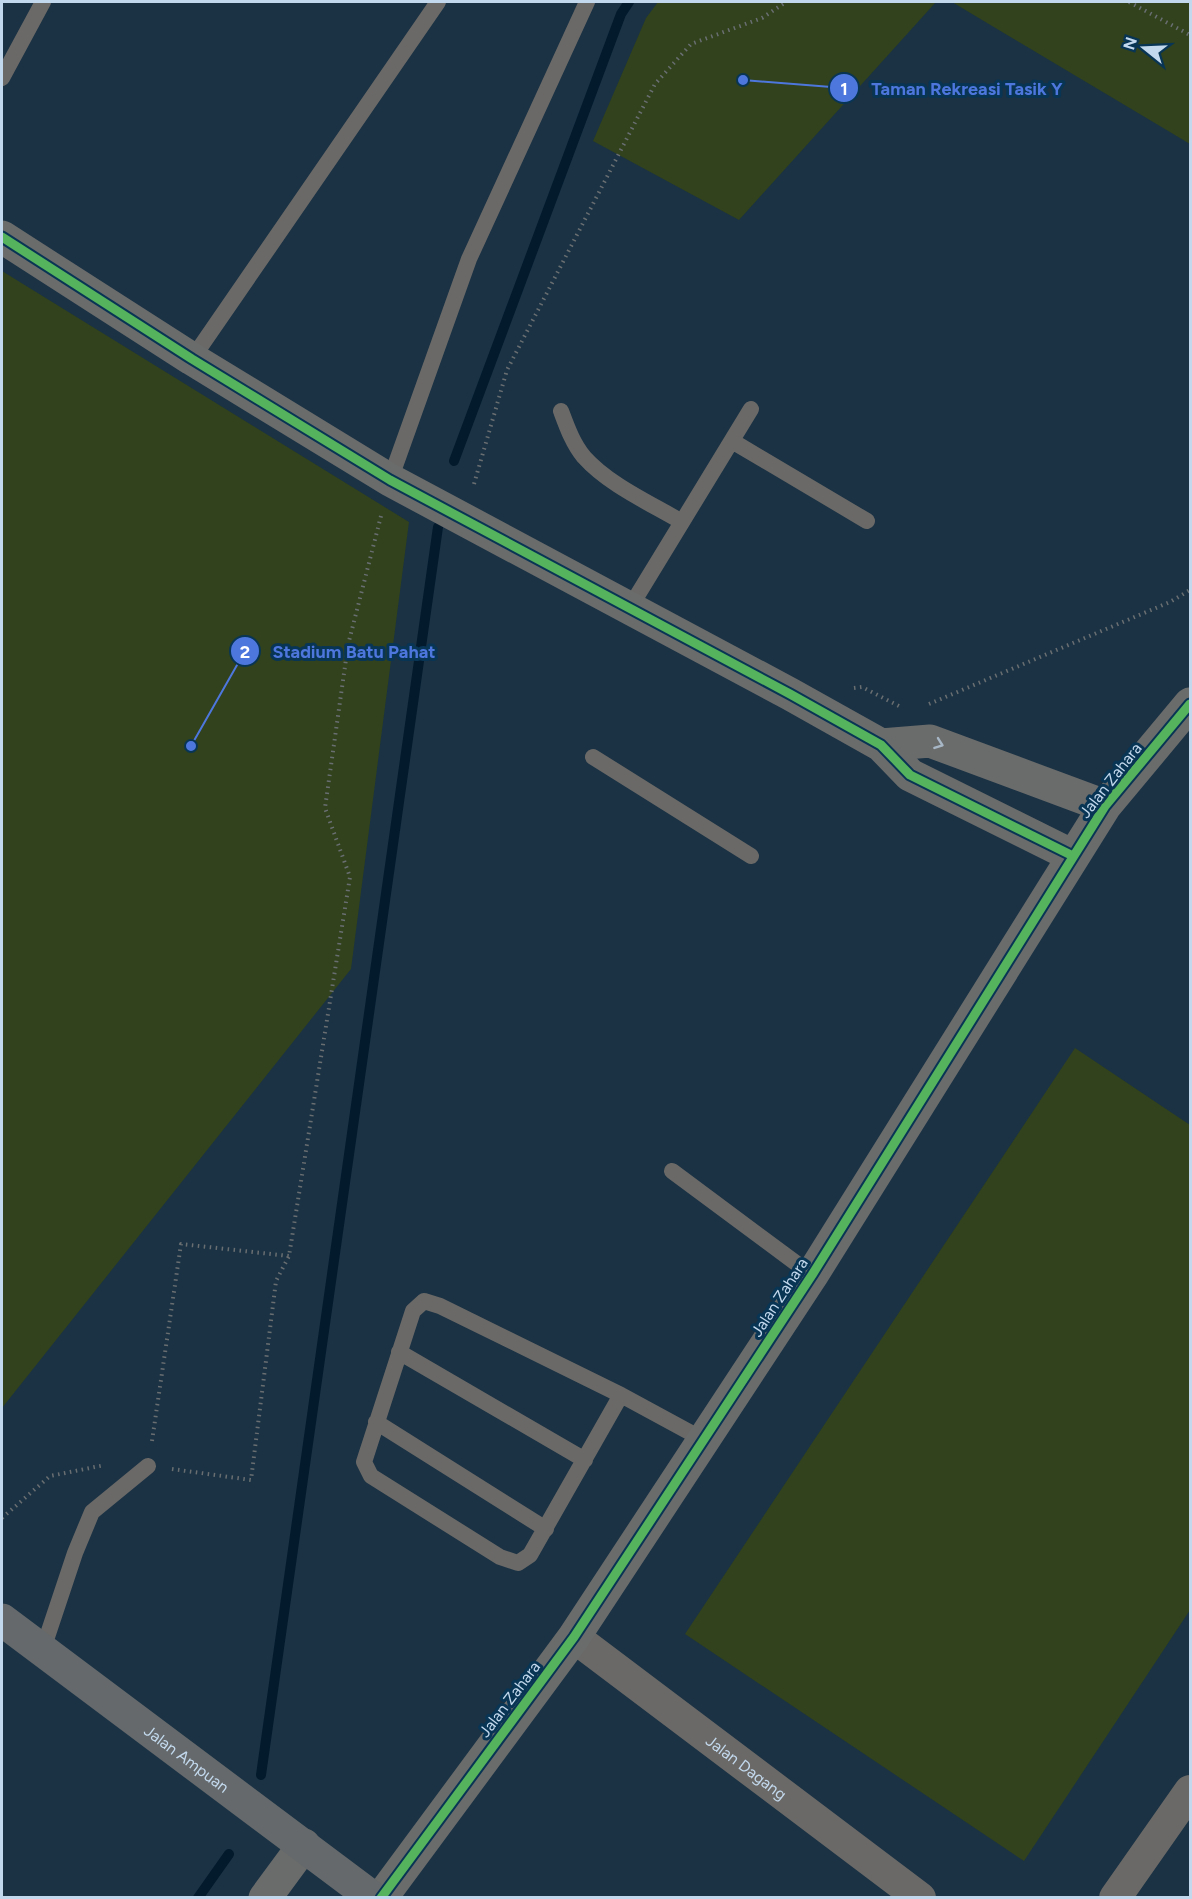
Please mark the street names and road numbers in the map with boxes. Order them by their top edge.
street label: Jalan Zahara [1075,739,1146,822]
street label: Jalan Zahara [747,1254,812,1340]
street label: Jalan Zahara [475,1658,544,1741]
street label: Jalan Ampuan [140,1721,233,1797]
street label: Jalan Dagang [702,1731,790,1804]

